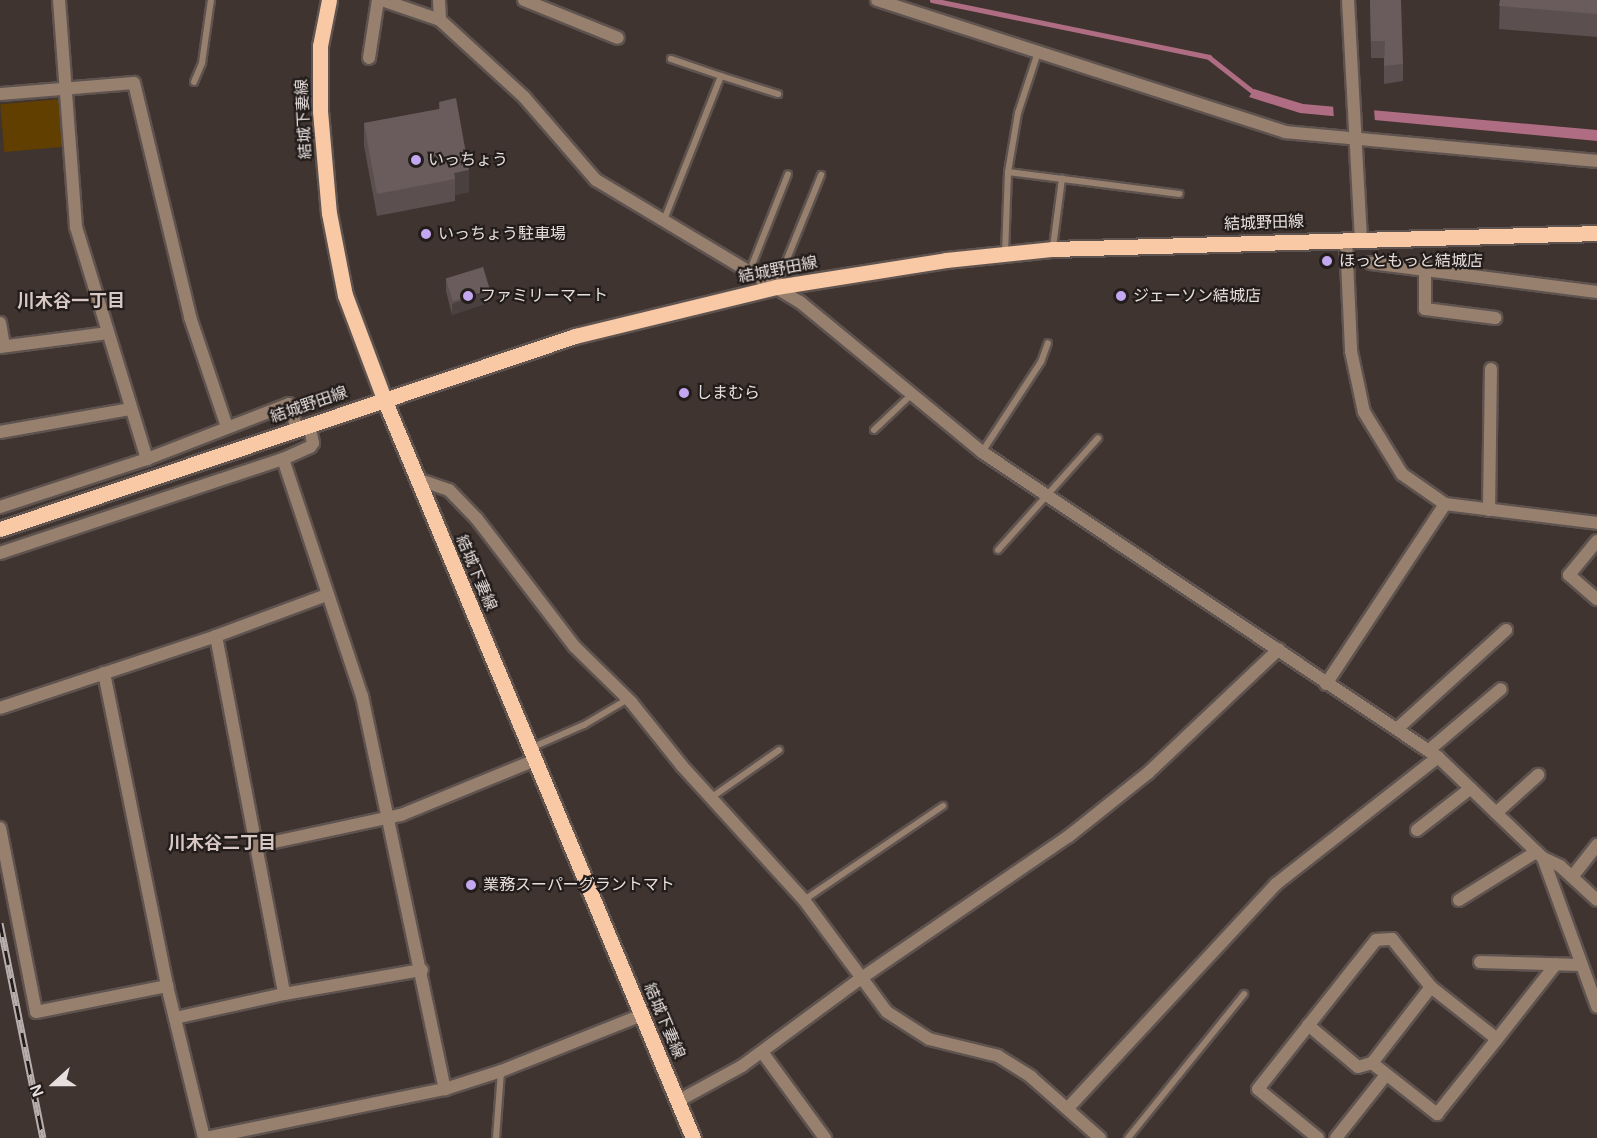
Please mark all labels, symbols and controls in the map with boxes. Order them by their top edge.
street label: 結城下妻線 [292,79,316,159]
place label: いっちょう [428,150,508,170]
marker: いっちょう [409,153,423,167]
street label: 結城野田線 [1224,212,1304,234]
place label: いっちょう駐車場 [438,224,566,244]
marker: いっちょう駐車場 [419,227,433,241]
place label: ほっともっと結城店 [1339,251,1483,271]
street label: 結城野田線 [737,253,819,287]
marker: ほっともっと結城店 [1320,254,1334,268]
place label: ファミリーマート [480,286,608,306]
place label: ジェーソン結城店 [1133,286,1261,306]
marker: ファミリーマート [461,289,475,303]
marker: ジェーソン結城店 [1114,289,1128,303]
district label: 川木谷一丁目 [17,290,125,312]
street label: 結城野田線 [268,383,350,427]
place label: しまむら [696,383,760,403]
marker: しまむら [677,386,691,400]
street label: 結城下妻線 [452,532,500,614]
district label: 川木谷二丁目 [168,832,276,854]
place label: 業務スーパーグラントマト [483,875,675,895]
marker: 業務スーパーグラントマト [464,878,478,892]
street label: 結城下妻線 [640,980,688,1062]
north arrow [24,1054,84,1114]
text: N [27,1082,47,1099]

